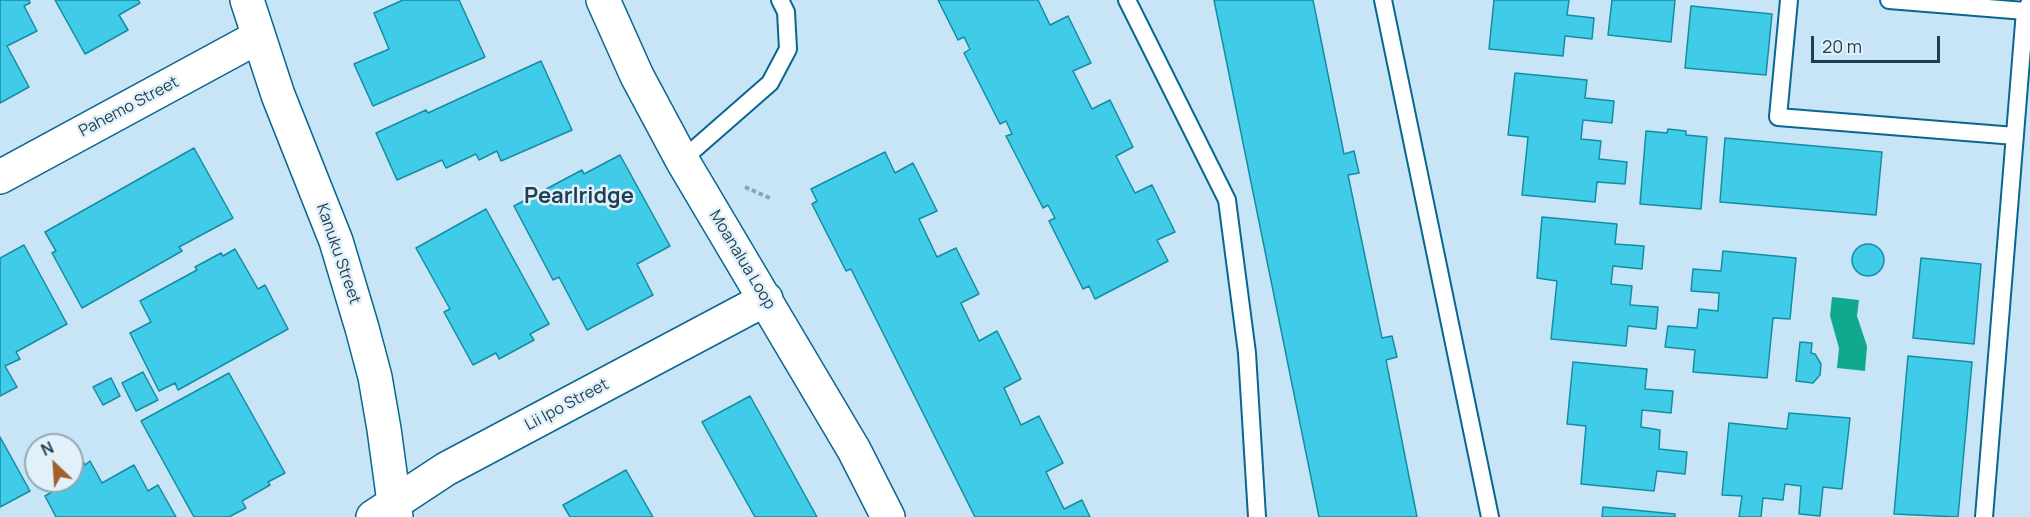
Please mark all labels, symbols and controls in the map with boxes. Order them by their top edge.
scale bar [1814,24,1943,62]
text: 20 m [1822,34,1862,58]
street label: Pahemo Street [76,73,182,141]
district label: Pearlridge [524,184,634,210]
street label: Kanuku Street [312,201,364,307]
street label: Moanalua Loop [705,207,779,313]
street label: Lii Ipo Street [522,375,612,435]
north arrow [24,433,84,493]
text: N [37,436,57,461]

